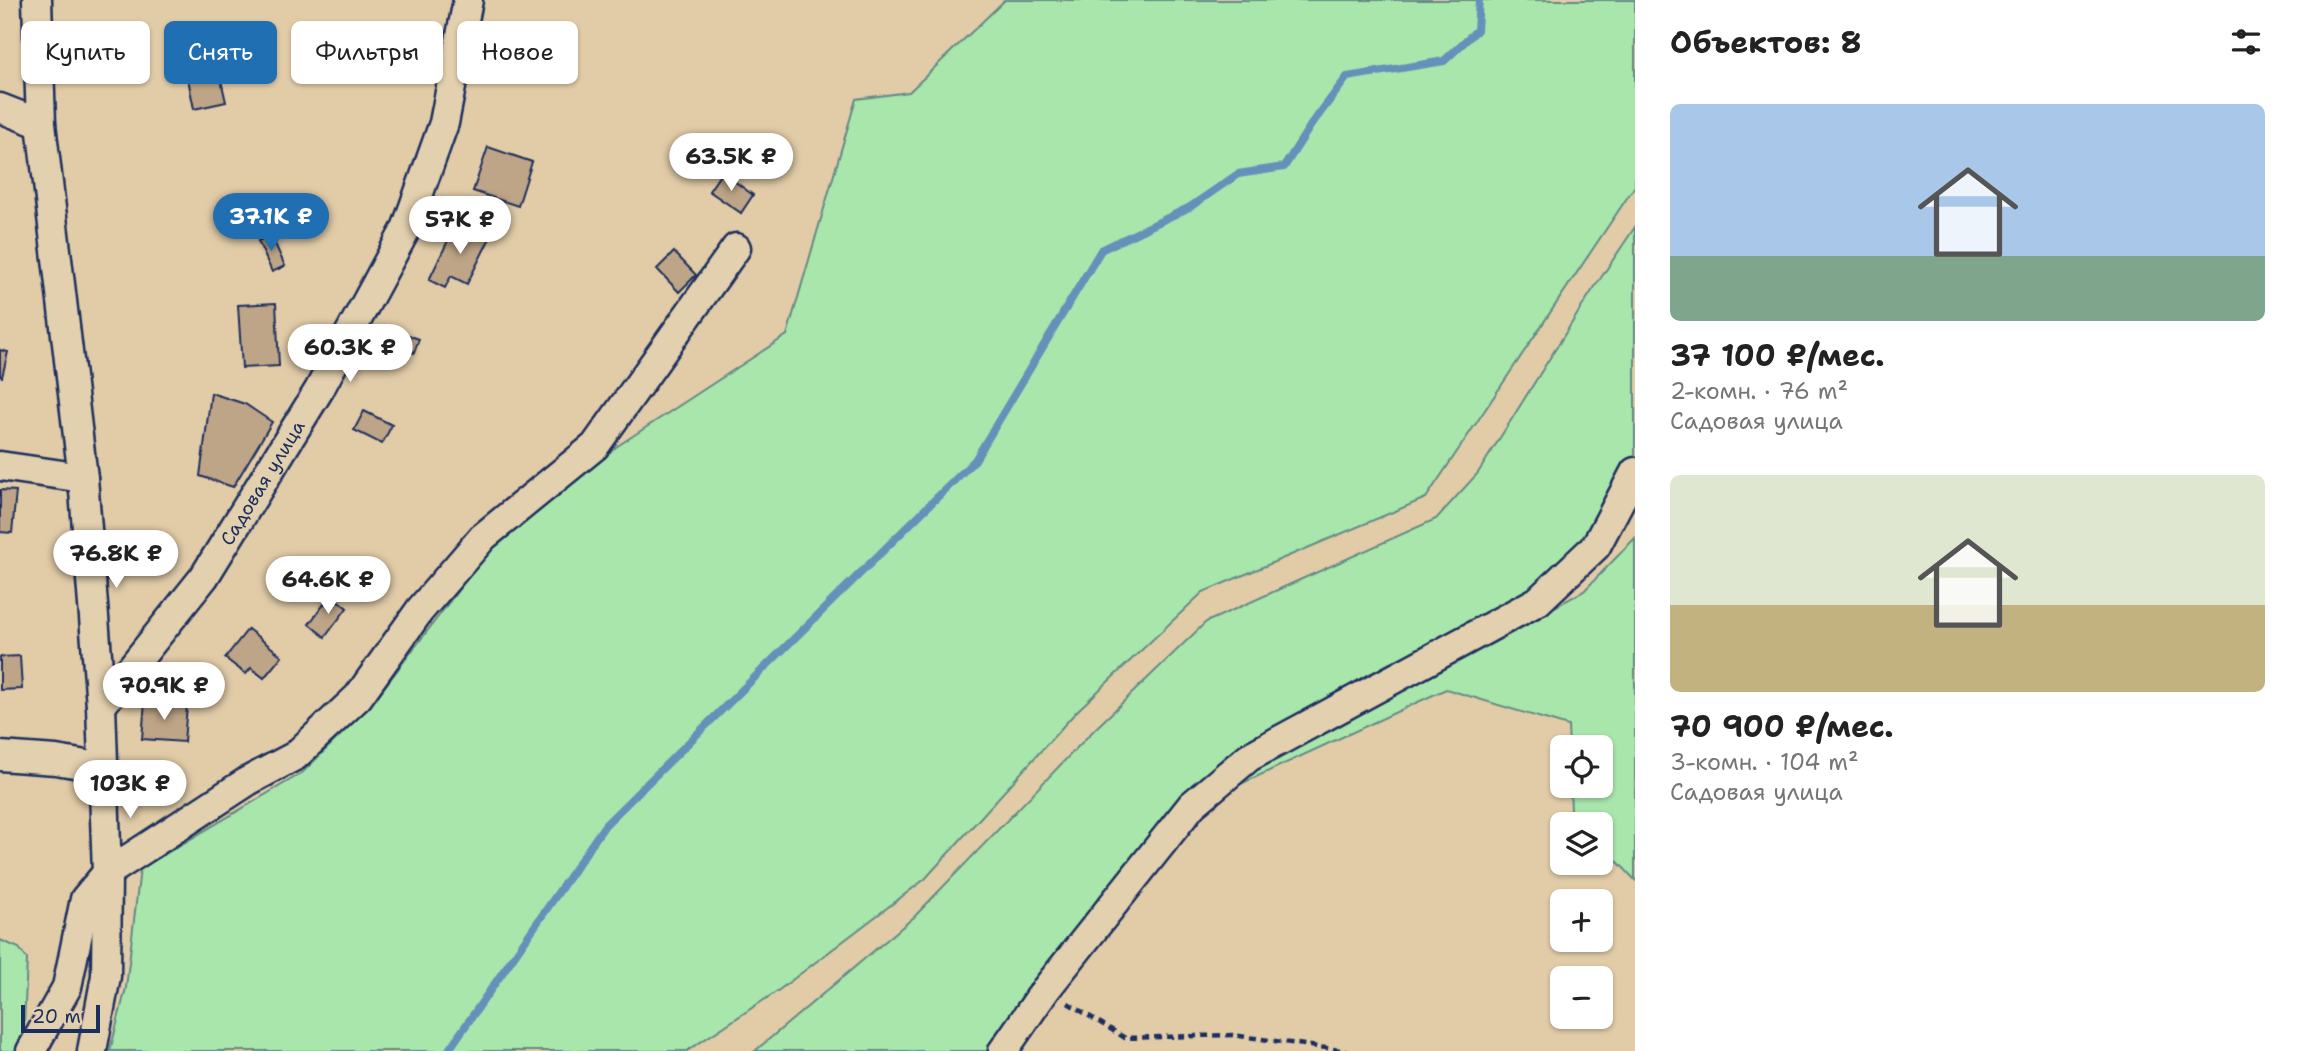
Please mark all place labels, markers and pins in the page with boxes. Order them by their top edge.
pin: 63.5K ₽ [666,134,796,193]
pin: 37.1K ₽ [206,194,336,253]
pin: 57K ₽ [411,196,509,256]
pin: 60.3K ₽ [285,324,415,384]
pin: 76.8K ₽ [51,530,181,590]
pin: 64.6K ₽ [263,556,393,616]
pin: 70.9K ₽ [99,662,229,722]
pin: 103K ₽ [73,760,187,820]

